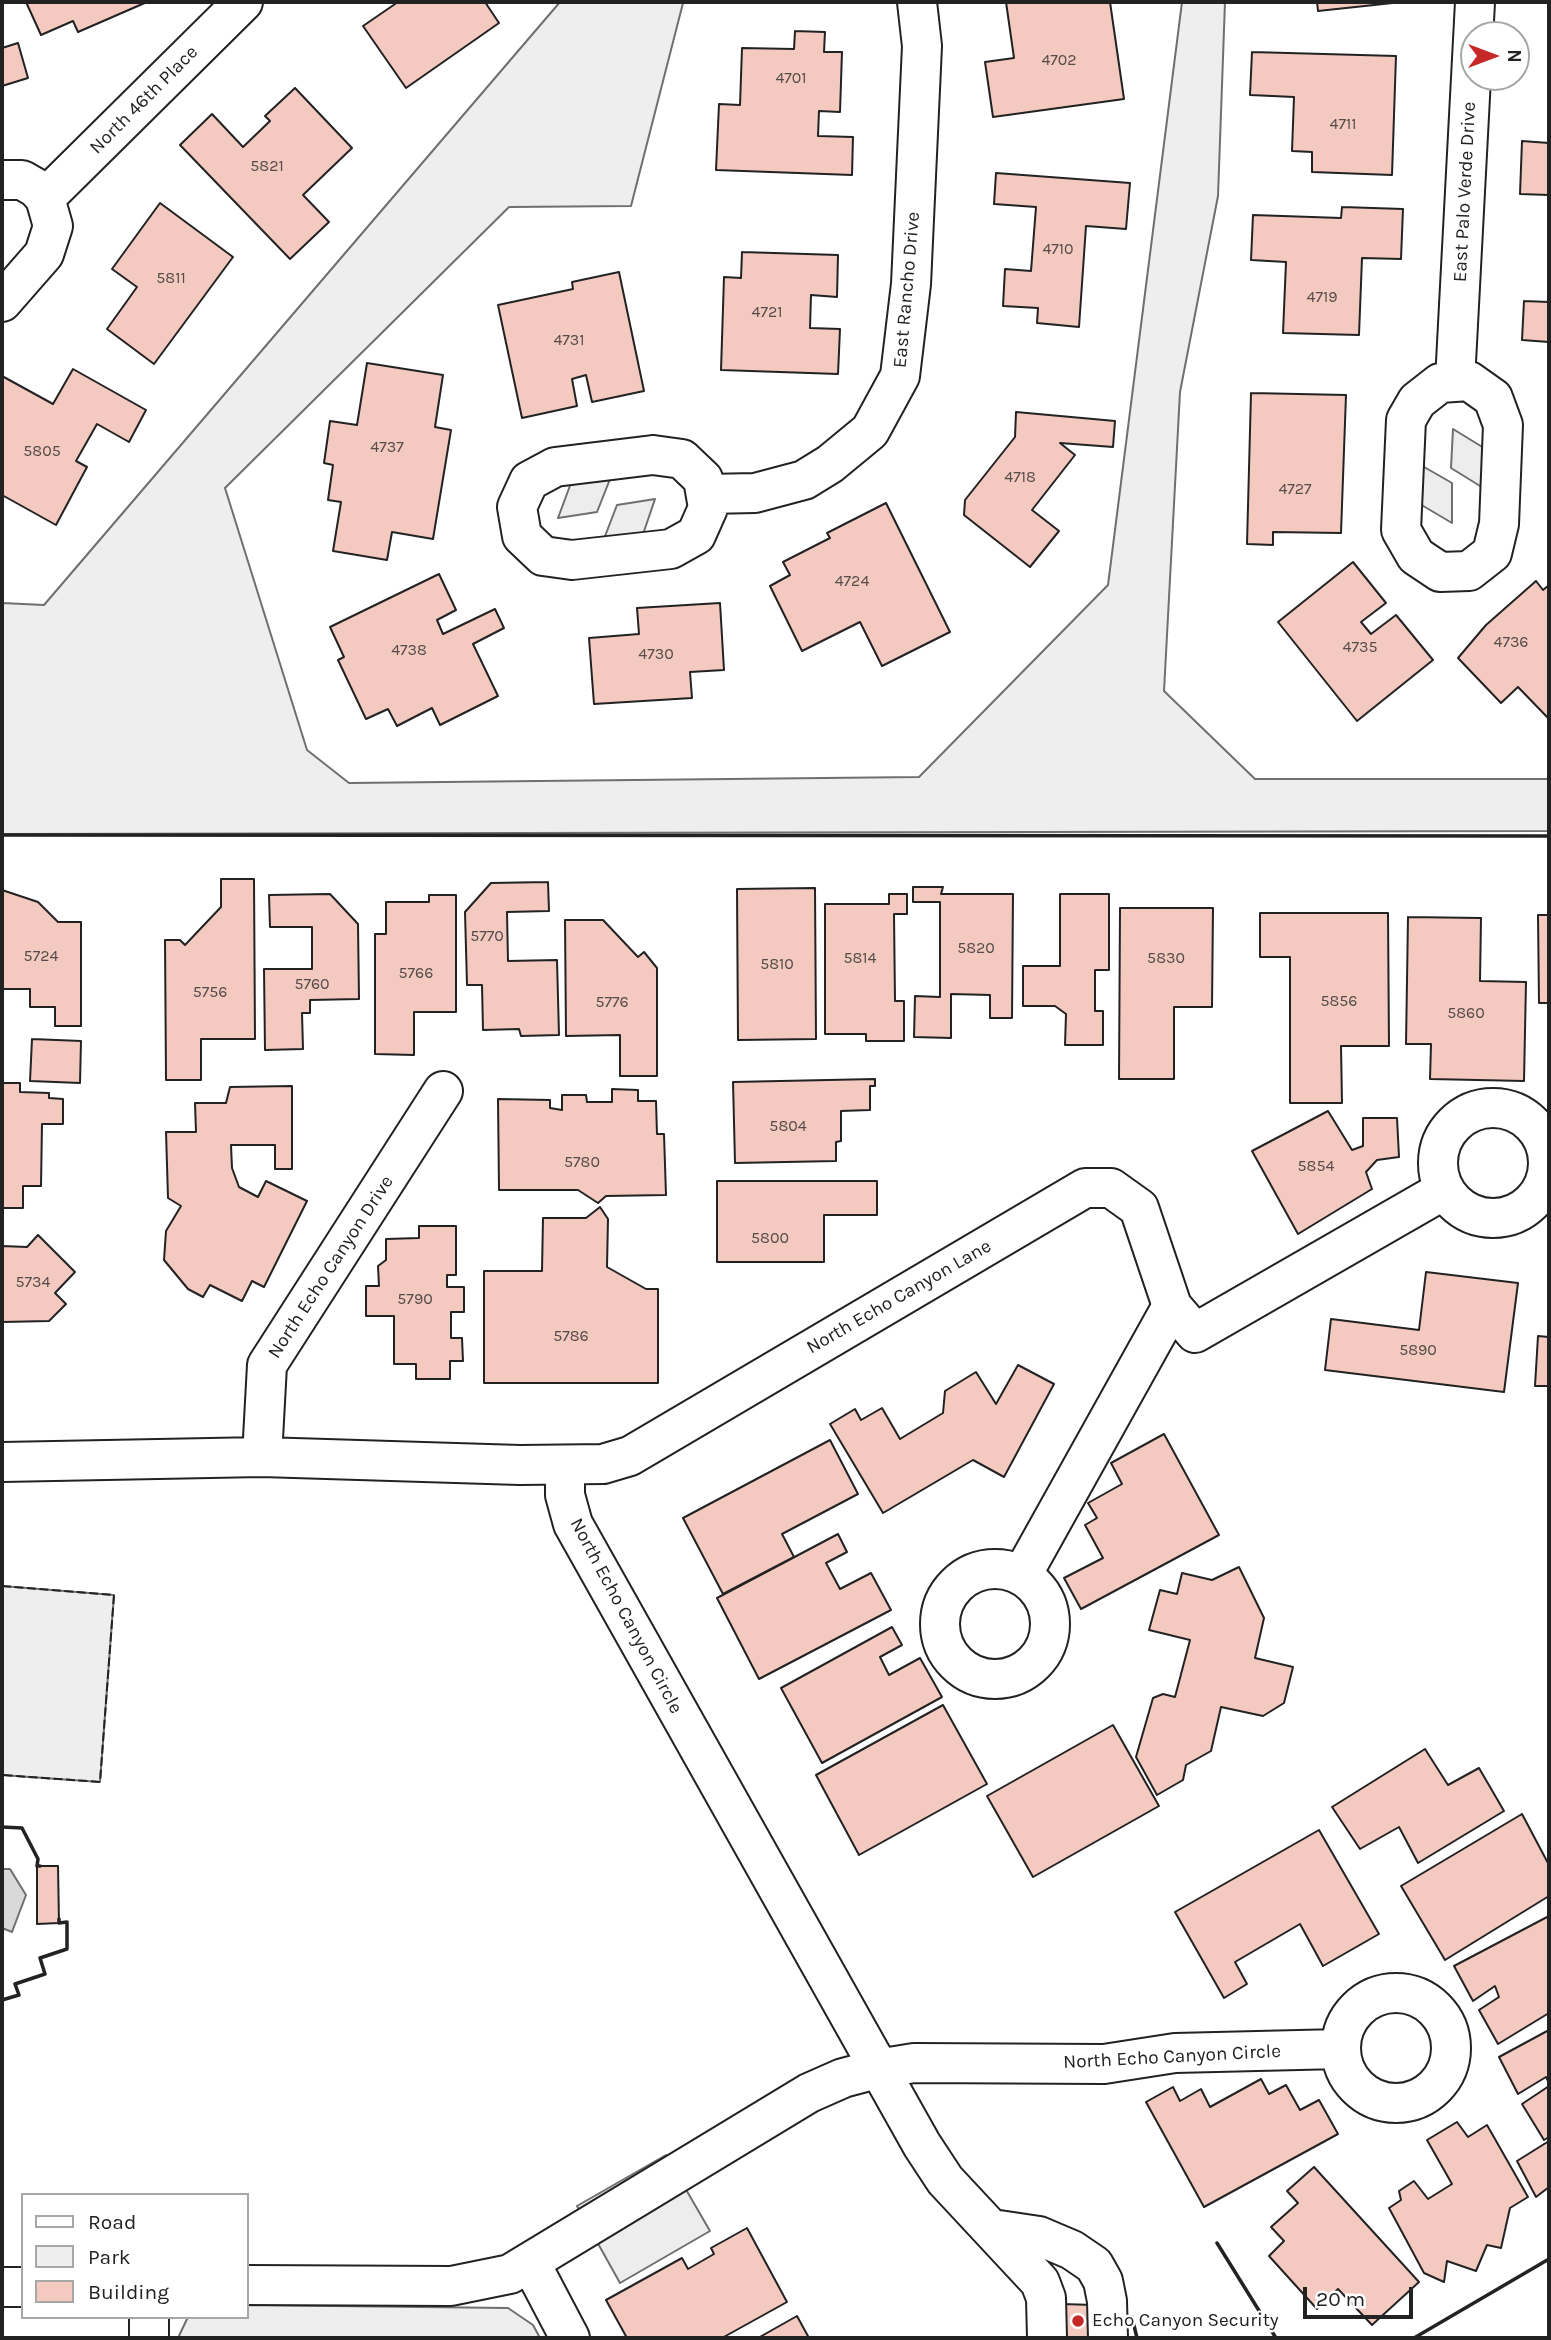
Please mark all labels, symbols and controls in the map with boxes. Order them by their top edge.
north arrow [1460,21,1530,91]
street label: North 46th Place [85,41,203,159]
text: N [1503,49,1525,63]
house number: 4702 [1041,50,1077,70]
house number: 4701 [775,68,807,88]
street label: East Palo Verde Drive [1449,101,1481,283]
house number: 4711 [1329,114,1357,134]
house number: 5821 [250,156,284,176]
street label: East Rancho Drive [889,211,925,369]
house number: 4710 [1042,239,1074,259]
house number: 5811 [156,268,186,288]
house number: 4719 [1306,287,1338,307]
house number: 4721 [751,302,783,322]
house number: 4731 [553,330,585,350]
house number: 4737 [370,437,404,457]
house number: 5805 [23,441,61,461]
house number: 4718 [1004,467,1036,487]
house number: 4727 [1278,479,1312,499]
house number: 4724 [835,571,869,591]
house number: 4736 [1493,632,1529,652]
house number: 4735 [1343,637,1377,657]
house number: 4738 [391,640,427,660]
house number: 4730 [638,644,674,664]
house number: 5770 [470,926,504,946]
house number: 5820 [957,938,995,958]
house number: 5724 [24,946,58,966]
house number: 5814 [843,948,877,968]
house number: 5830 [1147,948,1185,968]
house number: 5810 [760,954,794,974]
house number: 5766 [399,963,433,983]
house number: 5760 [294,974,330,994]
house number: 5756 [193,982,227,1002]
house number: 5856 [1320,991,1358,1011]
house number: 5776 [595,992,629,1012]
house number: 5860 [1447,1003,1485,1023]
house number: 5804 [769,1116,807,1136]
house number: 5780 [564,1152,600,1172]
house number: 5854 [1298,1156,1334,1176]
street label: North Echo Canyon Drive [263,1171,399,1363]
house number: 5800 [751,1228,789,1248]
street label: North Echo Canyon Lane [803,1235,995,1359]
house number: 5734 [16,1272,50,1292]
house number: 5790 [397,1289,433,1309]
house number: 5786 [553,1326,589,1346]
house number: 5890 [1399,1340,1437,1360]
street label: North Echo Canyon Circle [565,1514,687,1718]
street label: North Echo Canyon Circle [1063,2040,1281,2074]
legend [21,2193,248,2319]
text: Road [88,2210,136,2234]
text: Park [88,2245,131,2269]
scale bar [1306,2274,1416,2318]
text: Building [88,2280,169,2304]
text: 20 m [1316,2287,1365,2311]
place label: Echo Canyon Security [1092,2310,1279,2332]
marker: Echo Canyon Security [1070,2313,1086,2329]

